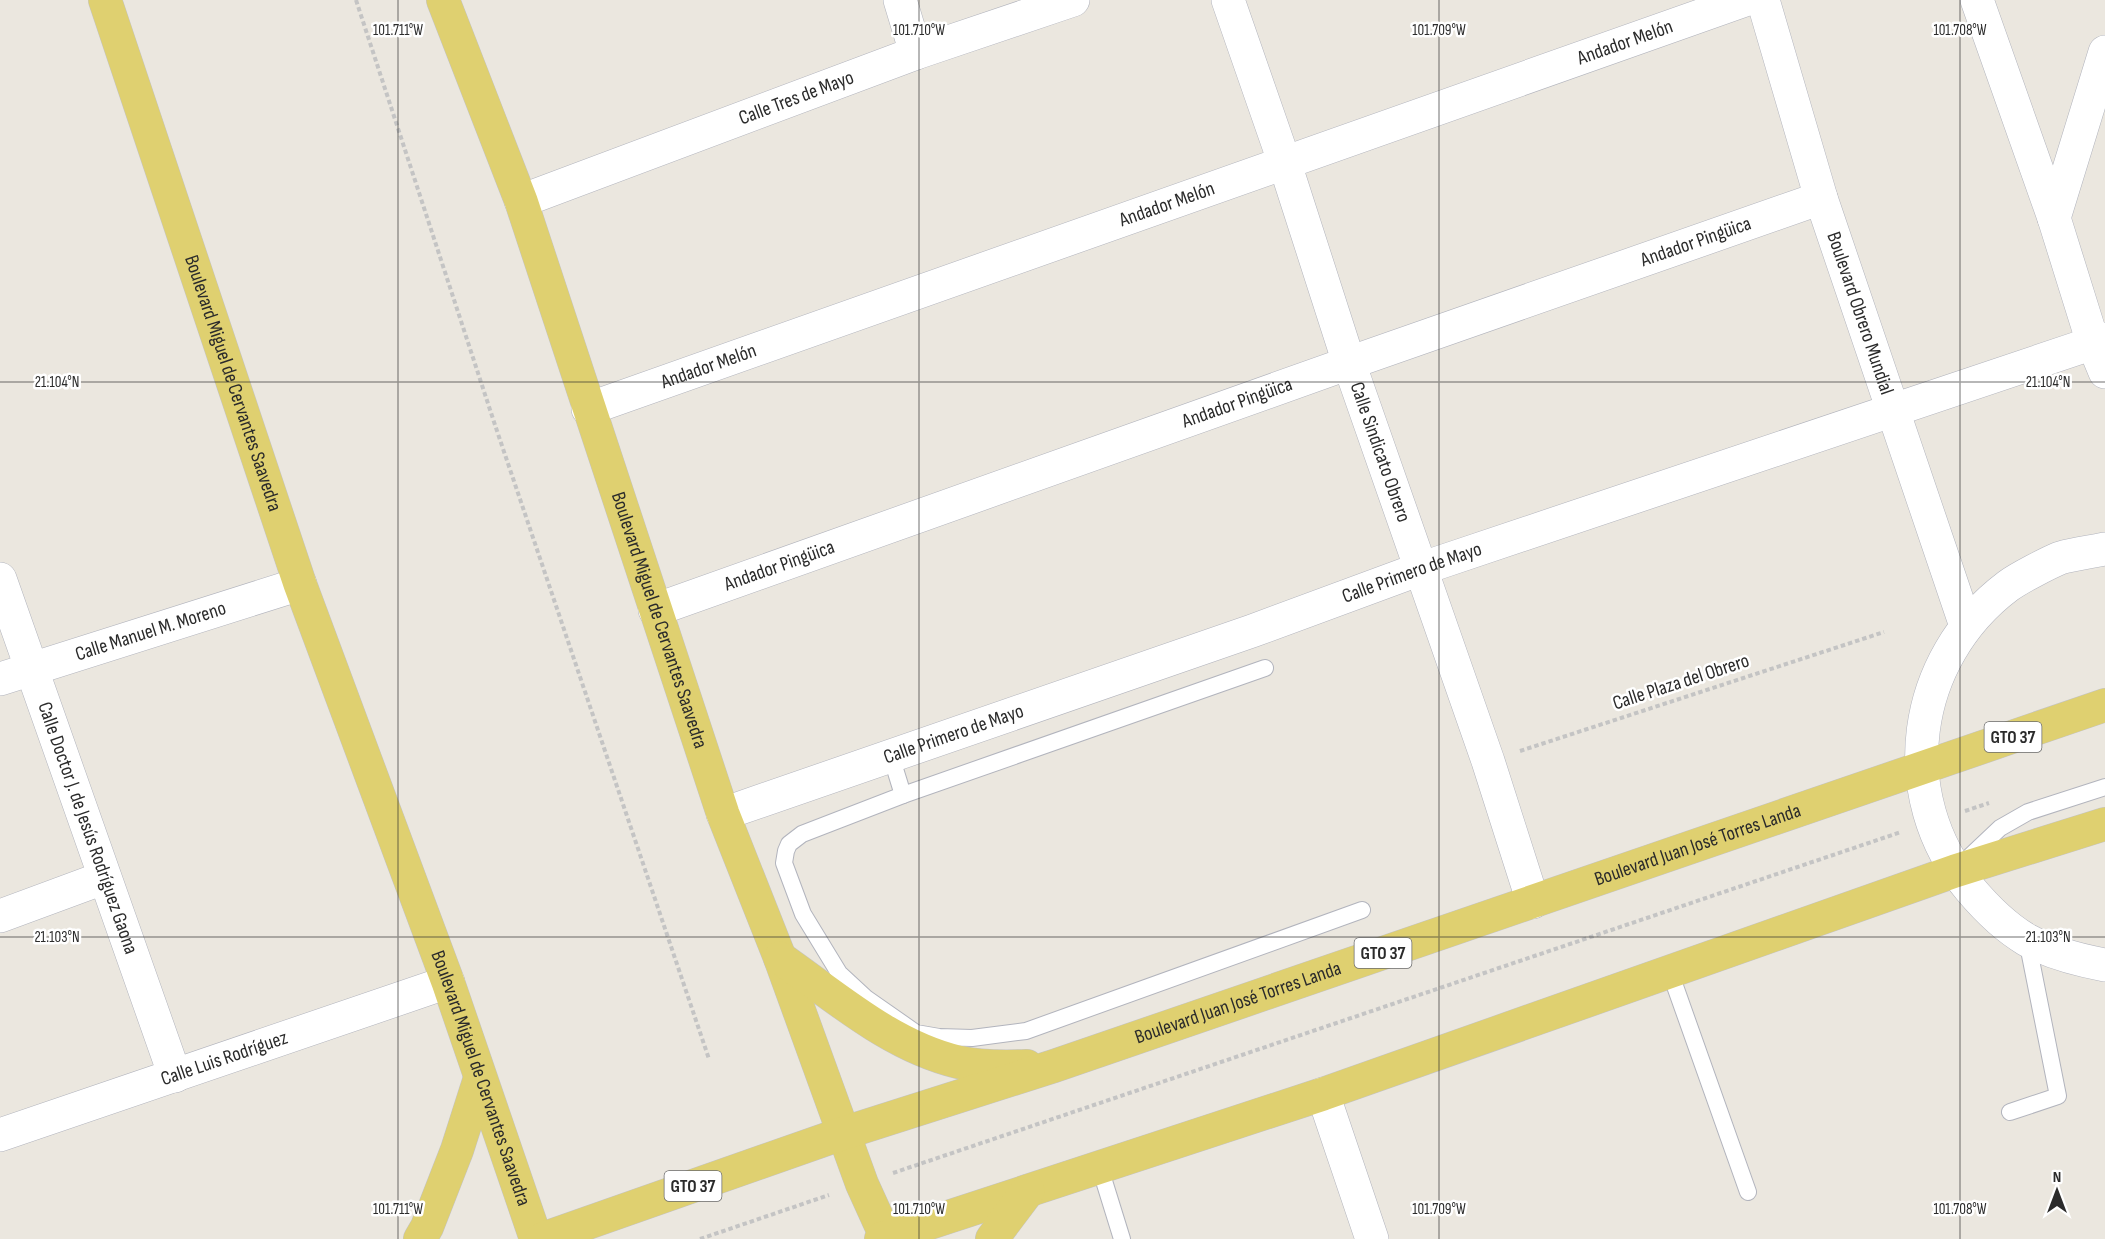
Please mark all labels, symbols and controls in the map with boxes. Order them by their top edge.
street label: Andador Melón [1573,14,1676,71]
text: 101.711°W [373,21,423,40]
text: 101.710°W [893,21,945,40]
text: 101.709°W [1412,21,1466,40]
text: 101.708°W [1933,21,1987,40]
street label: Calle Tres de Mayo [735,65,857,130]
street label: Andador Melón [1115,176,1218,233]
street label: Andador Pingüica [1636,211,1754,272]
street label: Boulevard Obrero Mundial [1821,229,1899,398]
street label: Boulevard Miguel de Cervantes Saavedra [179,252,287,514]
street label: Andador Melón [657,338,760,395]
street label: Andador Pingüica [1178,372,1296,434]
text: 21.104°N [35,373,79,392]
text: 21.104°N [2026,373,2070,392]
street label: Calle Sindicato Obrero [1345,379,1416,525]
street label: Boulevard Miguel de Cervantes Saavedra [606,489,713,751]
street label: Andador Pingüica [720,535,838,597]
street label: Calle Primero de Mayo [1339,537,1485,609]
street label: Calle Manuel M. Moreno [72,596,229,666]
street label: Calle Plaza del Obrero [1610,649,1752,715]
street label: Calle Doctor J. de Jesús Rodríguez Gaona [32,699,143,957]
street label: Calle Primero de Mayo [880,699,1027,770]
road number: GTO 37 [1984,722,2042,752]
street label: Boulevard Juan José Torres Landa [1591,798,1804,891]
text: 21.103°N [34,928,80,947]
text: 21.103°N [2025,928,2071,947]
road number: GTO 37 [1354,938,1412,968]
street label: Boulevard Miguel de Cervantes Saavedra [425,947,536,1209]
street label: Boulevard Juan José Torres Landa [1132,956,1344,1049]
street label: Calle Luis Rodríguez [158,1026,291,1091]
north arrow [2027,1161,2087,1221]
text: N [2053,1168,2061,1187]
road number: GTO 37 [664,1171,722,1201]
text: 101.711°W [373,1200,423,1219]
text: 101.710°W [893,1200,945,1219]
text: 101.709°W [1412,1200,1466,1219]
text: 101.708°W [1933,1200,1987,1219]

